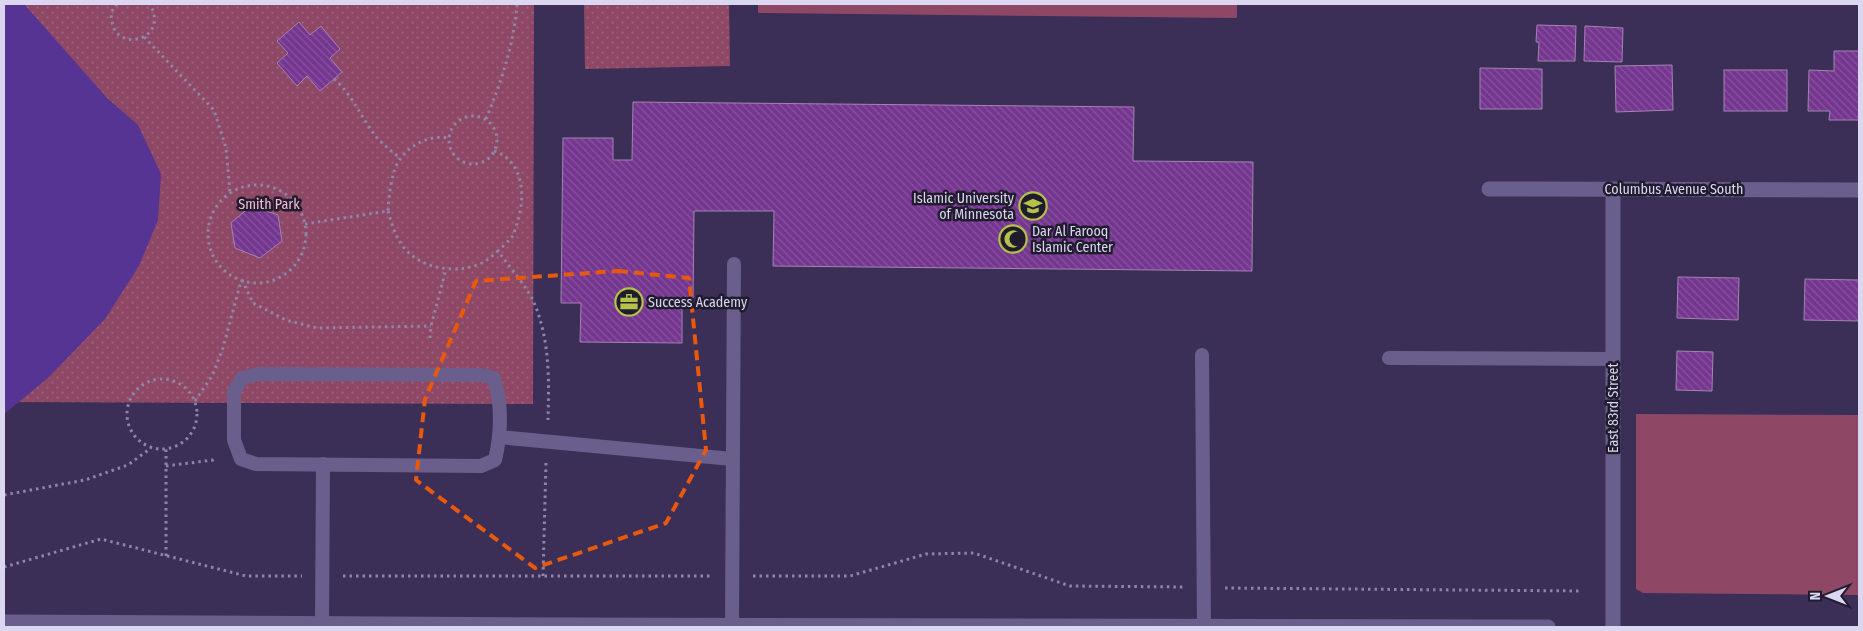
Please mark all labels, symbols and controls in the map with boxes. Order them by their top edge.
street label: Columbus Avenue South [1605,181,1743,198]
place label: Islamic University of Minnesota [913,190,1015,223]
school or university icon: Islamic University of Minnesota [1018,191,1048,221]
park label: Smith Park [238,196,300,213]
place label: Dar Al Farooq Islamic Center [1032,223,1113,256]
mosque icon: Dar Al Farooq Islamic Center [998,224,1028,254]
office icon: Success Academy [614,287,644,317]
place label: Success Academy [648,294,748,311]
street label: East 83rd Street [1605,363,1622,453]
north arrow [1803,571,1853,621]
text: N [1807,592,1824,600]

